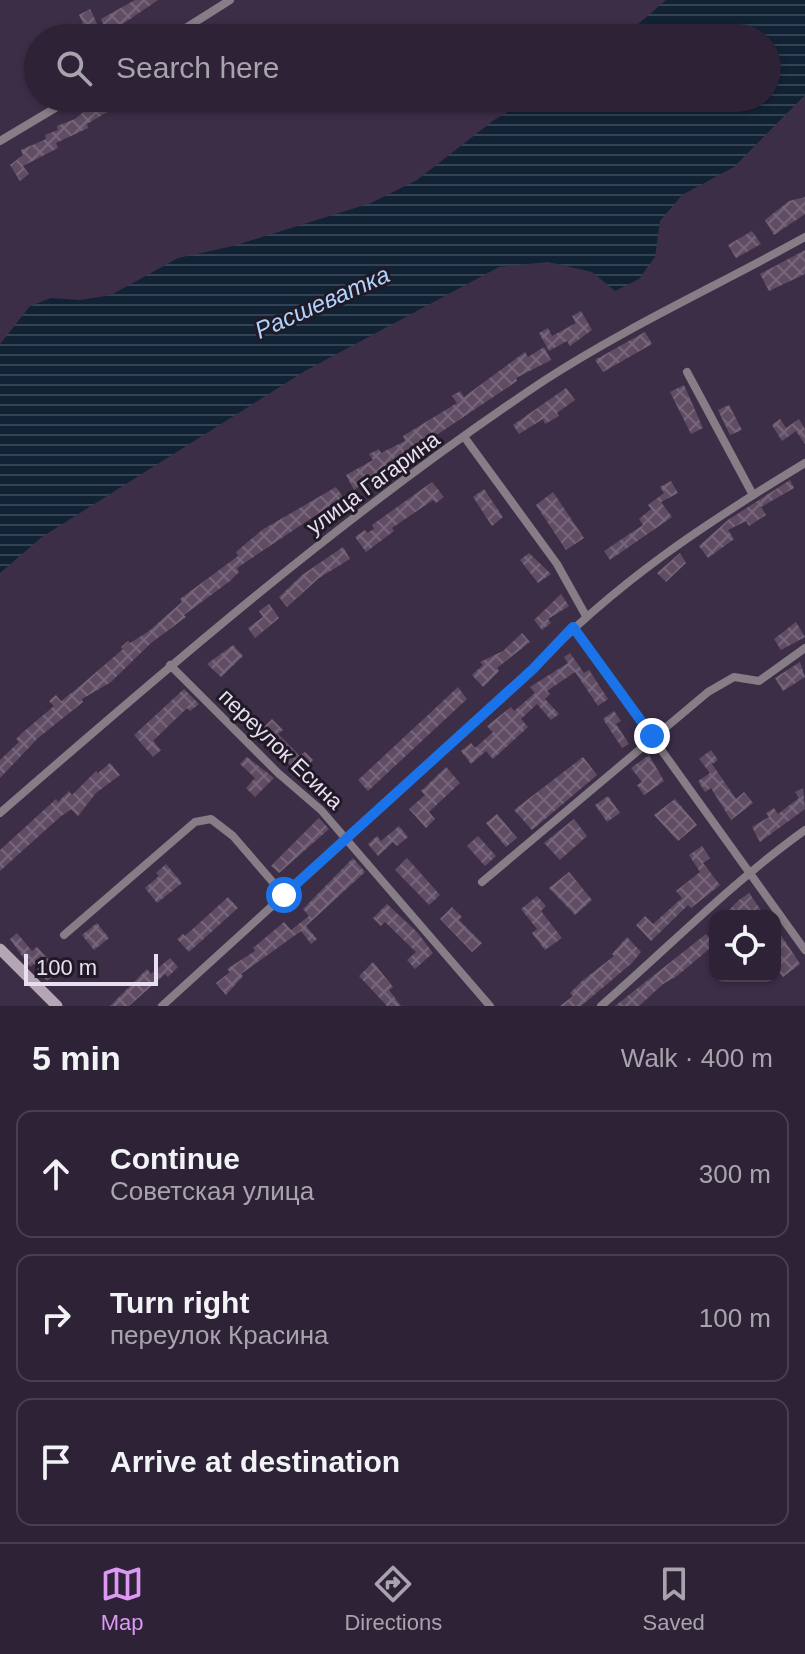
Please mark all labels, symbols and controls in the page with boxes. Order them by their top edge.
search box [24,24,781,112]
icon: search [52,46,96,90]
text: Search here [116,51,279,84]
water label: Расшеватка [250,260,394,344]
street label: улица Гагарина [302,426,445,540]
street label: переулок Есина [214,684,349,815]
route end [634,718,670,754]
route start [266,877,302,913]
map controls [709,910,781,982]
button: locate [709,910,781,982]
scale bar [24,950,158,986]
text: 100 m [36,955,97,980]
text: 5 min [32,1039,121,1077]
text: Walk · 400 m [621,1043,773,1073]
text: Continue [110,1142,240,1175]
icon: ahead [34,1152,78,1196]
text: 300 m [699,1159,771,1189]
text: Советская улица [110,1176,314,1206]
text: Turn right [110,1286,249,1319]
icon: right [34,1296,78,1340]
text: 100 m [699,1303,771,1333]
text: переулок Красина [110,1320,329,1350]
icon: arrive [34,1440,78,1484]
text: Arrive at destination [110,1445,400,1478]
tab: Map [100,1562,144,1636]
tab: Directions [344,1562,442,1636]
tab: Saved [642,1562,705,1636]

